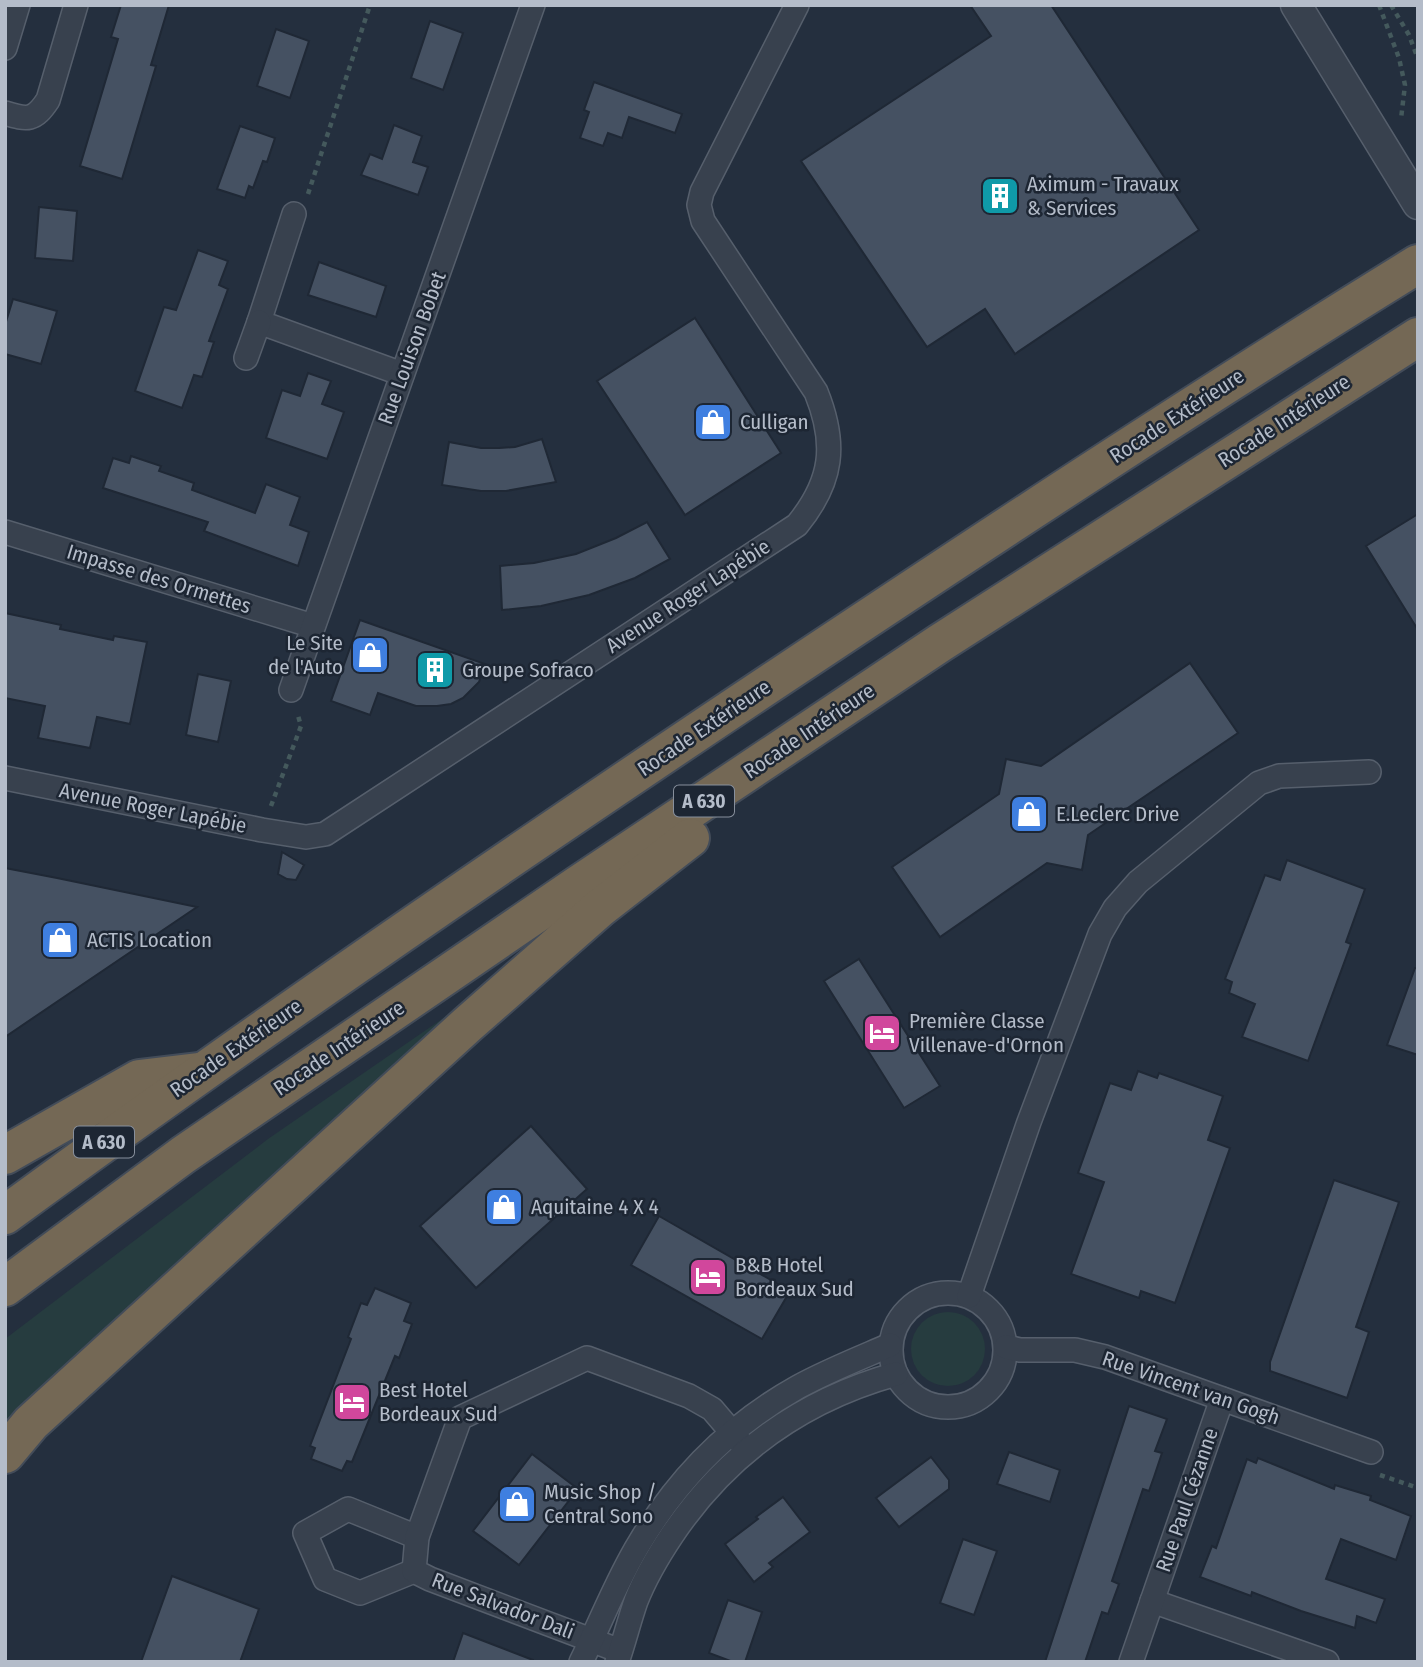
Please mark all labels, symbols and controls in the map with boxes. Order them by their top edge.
place label: Aximum - Travaux & Services [1027,171,1180,221]
building icon: Aximum - Travaux & Services [979,175,1021,217]
street label: Rue Louison Bobet [372,268,452,428]
street label: Rocade Extérieure [1105,363,1249,469]
street label: Rocade Intérieure [1213,369,1355,473]
shop icon: Culligan [692,401,734,443]
place label: Culligan [740,409,809,435]
street label: Avenue Roger Lapébie [601,533,775,659]
street label: Impasse des Ormettes [64,539,254,619]
place label: Le Site de l'Auto [268,630,343,680]
shop icon: Le Site de l'Auto [349,634,391,676]
building icon: Groupe Sofraco [414,649,456,691]
place label: Groupe Sofraco [462,657,594,683]
street label: Rocade Extérieure [633,674,775,782]
street label: Rocade Intérieure [739,678,879,784]
street label: Avenue Roger Lapébie [57,777,249,839]
road number: A 630 [674,786,734,816]
shop icon: E.Leclerc Drive [1008,793,1050,835]
place label: E.Leclerc Drive [1056,801,1179,827]
shop icon: ACTIS Location [39,919,81,961]
place label: ACTIS Location [87,927,212,953]
street label: Rocade Extérieure [165,993,307,1103]
street label: Rocade Intérieure [269,995,409,1101]
place label: Première Classe Villenave-d'Ornon [909,1008,1064,1058]
hotel icon: Première Classe Villenave-d'Ornon [861,1012,903,1054]
road number: A 630 [74,1126,134,1158]
shop icon: Aquitaine 4 X 4 [483,1186,525,1228]
place label: Aquitaine 4 X 4 [531,1194,659,1220]
place label: B&B Hotel Bordeaux Sud [735,1252,854,1302]
hotel icon: B&B Hotel Bordeaux Sud [687,1256,729,1298]
street label: Rue Vincent van Gogh [1099,1345,1283,1431]
place label: Best Hotel Bordeaux Sud [379,1377,498,1427]
hotel icon: Best Hotel Bordeaux Sud [331,1381,373,1423]
street label: Rue Paul Cézanne [1150,1425,1224,1575]
place label: Music Shop / Central Sono [544,1479,657,1529]
shop icon: Music Shop / Central Sono [496,1483,538,1525]
street label: Rue Salvador Dali [428,1567,578,1645]

